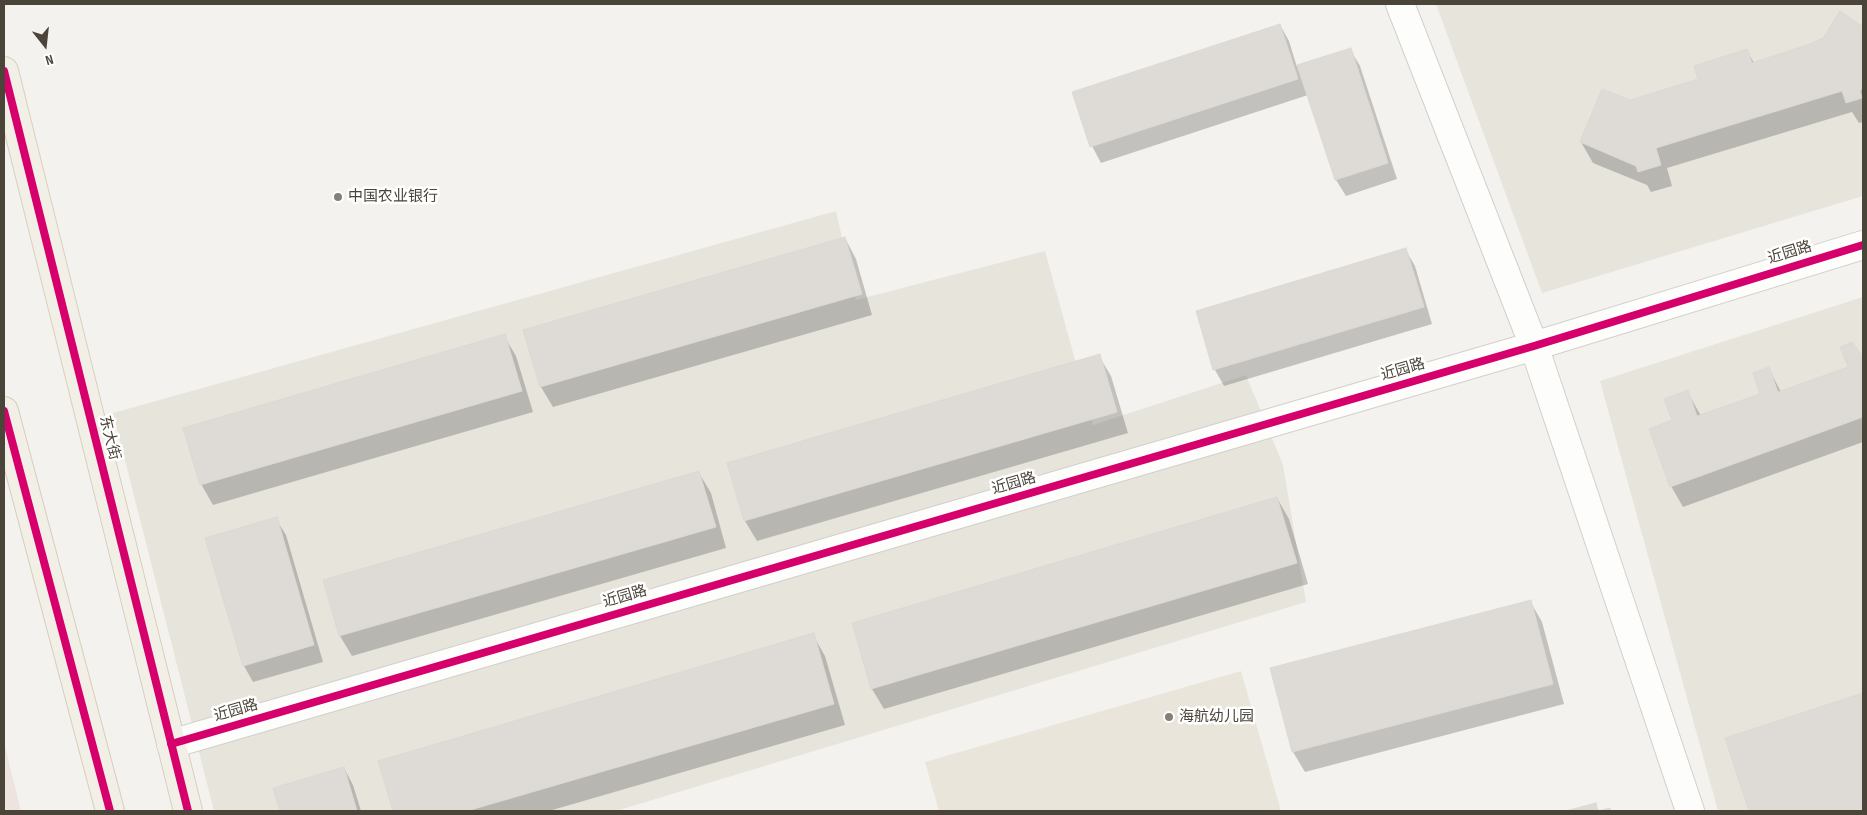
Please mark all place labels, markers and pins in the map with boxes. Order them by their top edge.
place label: 中国农业银行 [348,188,438,206]
marker: 中国农业银行 [332,191,344,203]
place label: 海航幼儿园 [1179,708,1254,726]
marker: 海航幼儿园 [1163,711,1175,723]

